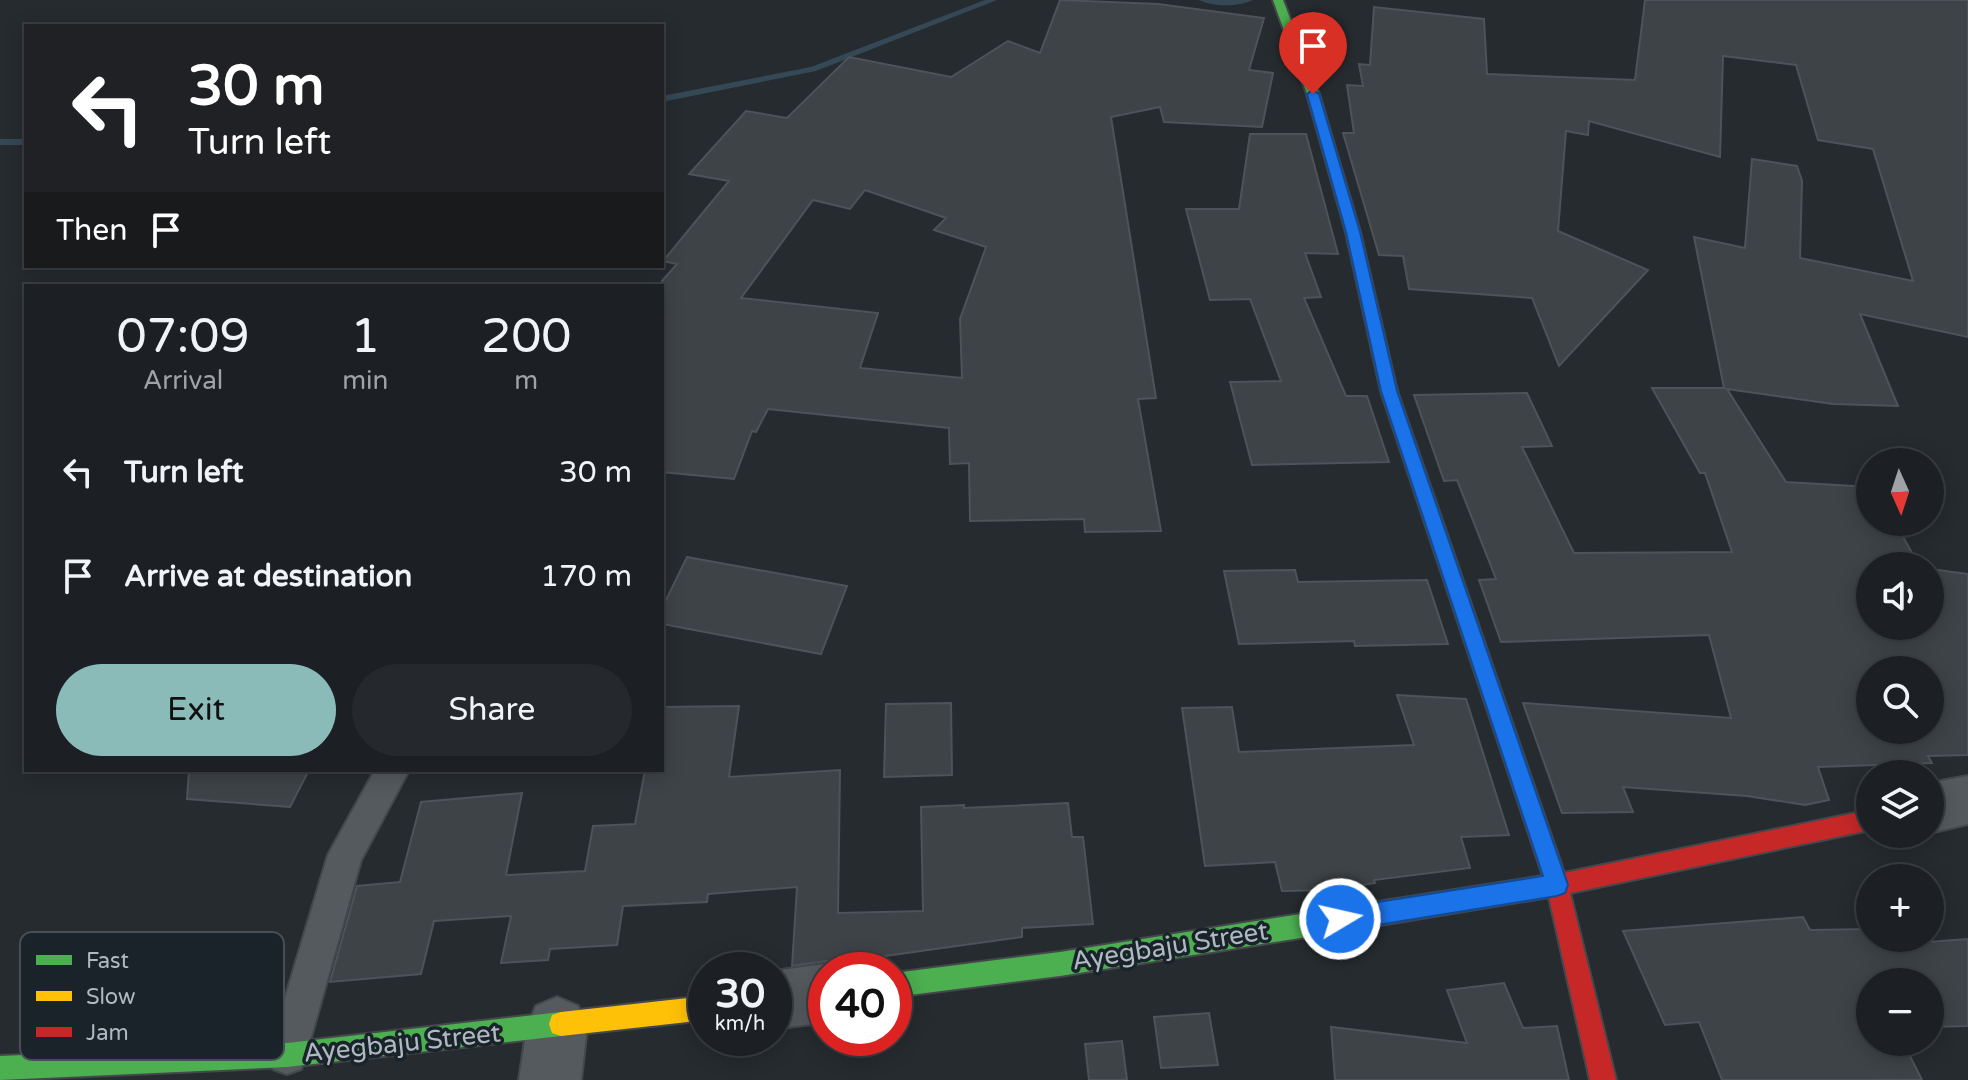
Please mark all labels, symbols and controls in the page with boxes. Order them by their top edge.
pin [1279,12,1347,94]
icon: arrive [1291,24,1335,68]
text: 30 m [188,53,324,120]
icon: left [56,56,160,160]
text: Turn left [188,121,331,164]
icon: arrive [144,208,188,252]
text: Then [56,212,128,249]
text: 07:09 [117,308,250,366]
text: 1 [350,308,380,366]
text: 200 [481,308,571,366]
text: Arrival [143,365,223,396]
text: min [342,365,388,396]
text: m [514,365,538,396]
north arrow [1856,448,1944,536]
map controls [1856,448,1944,1056]
icon: left [56,450,100,494]
text: Turn left [124,454,243,491]
text: 30 m [559,454,632,491]
button: sound [1856,552,1944,640]
icon: arrive [56,554,100,598]
text: Arrive at destination [124,558,412,595]
text: 170 m [540,558,632,595]
button: search [1856,656,1944,744]
button: Exit [56,664,336,756]
button: Share [352,664,632,756]
button: layers [1856,760,1944,848]
button: + [1856,864,1944,952]
position arrow [1298,877,1382,961]
street label: Ayegbaju Street [1070,915,1270,977]
legend [20,932,284,1060]
text: Fast [86,948,129,974]
speed limit sign: 40 [808,952,912,1056]
button: − [1856,968,1944,1056]
text: 30 [715,970,765,1018]
text: Slow [86,984,136,1010]
text: km/h [715,1012,765,1036]
street label: Ayegbaju Street [302,1017,502,1069]
text: Jam [86,1020,129,1046]

